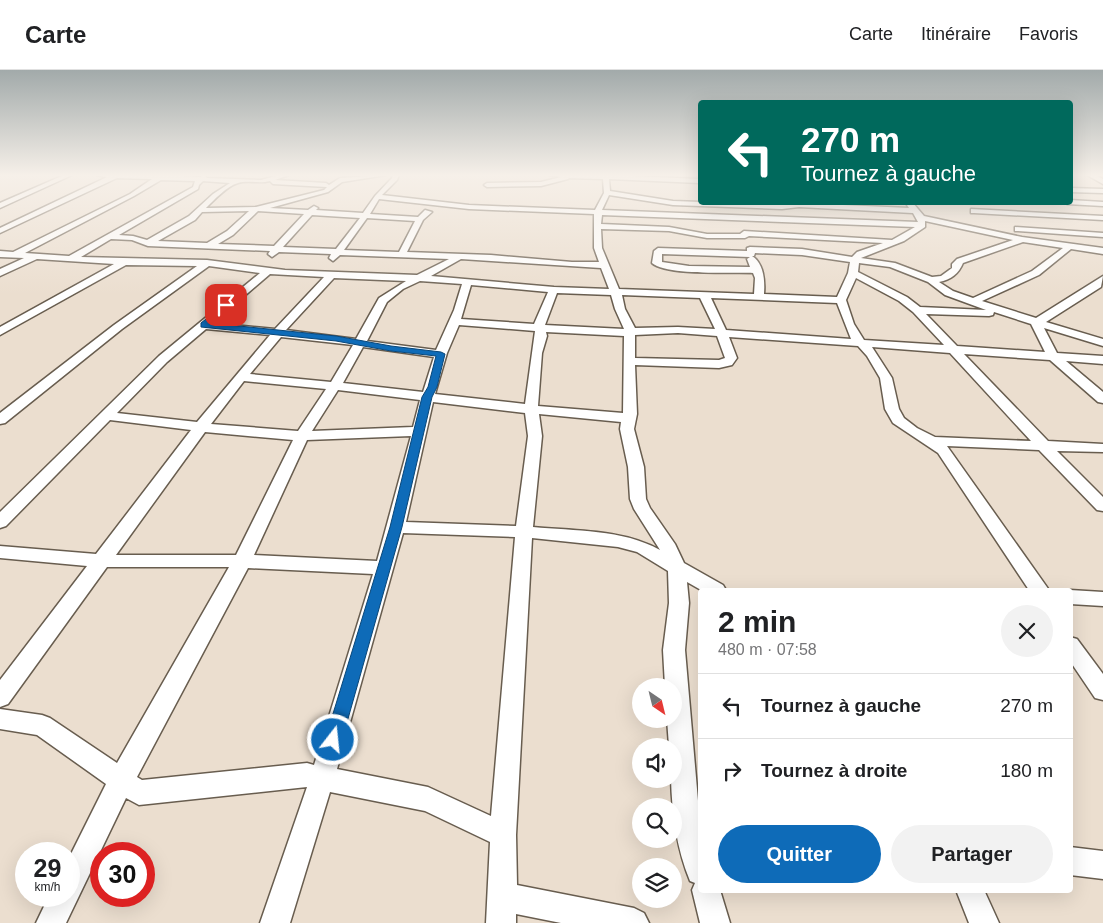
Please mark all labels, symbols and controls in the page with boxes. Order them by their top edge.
text: Carte [25,21,86,48]
text: Carte [849,24,893,44]
text: Itinéraire [921,24,991,44]
text: Favoris [1019,24,1078,44]
icon: left [718,120,783,185]
text: 270 m [801,120,900,159]
text: Tournez à gauche [801,161,976,186]
pin [205,284,247,326]
icon: arrive [212,291,240,319]
text: 2 min [718,605,796,638]
button: close [1001,605,1053,657]
text: 480 m · 07:58 [718,641,817,658]
north arrow [632,678,682,728]
map controls [632,678,682,908]
icon: left [718,692,746,720]
text: Tournez à gauche [761,695,921,716]
text: 270 m [1000,695,1053,716]
position arrow [306,713,358,765]
button: sound [632,738,682,788]
icon: right [718,757,746,785]
text: Tournez à droite [761,760,907,781]
text: 180 m [1000,760,1053,781]
button: search [632,798,682,848]
button: Quitter [718,825,881,883]
button: Partager [891,825,1053,883]
speed limit sign: 30 [90,842,155,907]
text: 29 [34,854,61,882]
button: layers [632,858,682,908]
text: km/h [34,880,61,894]

